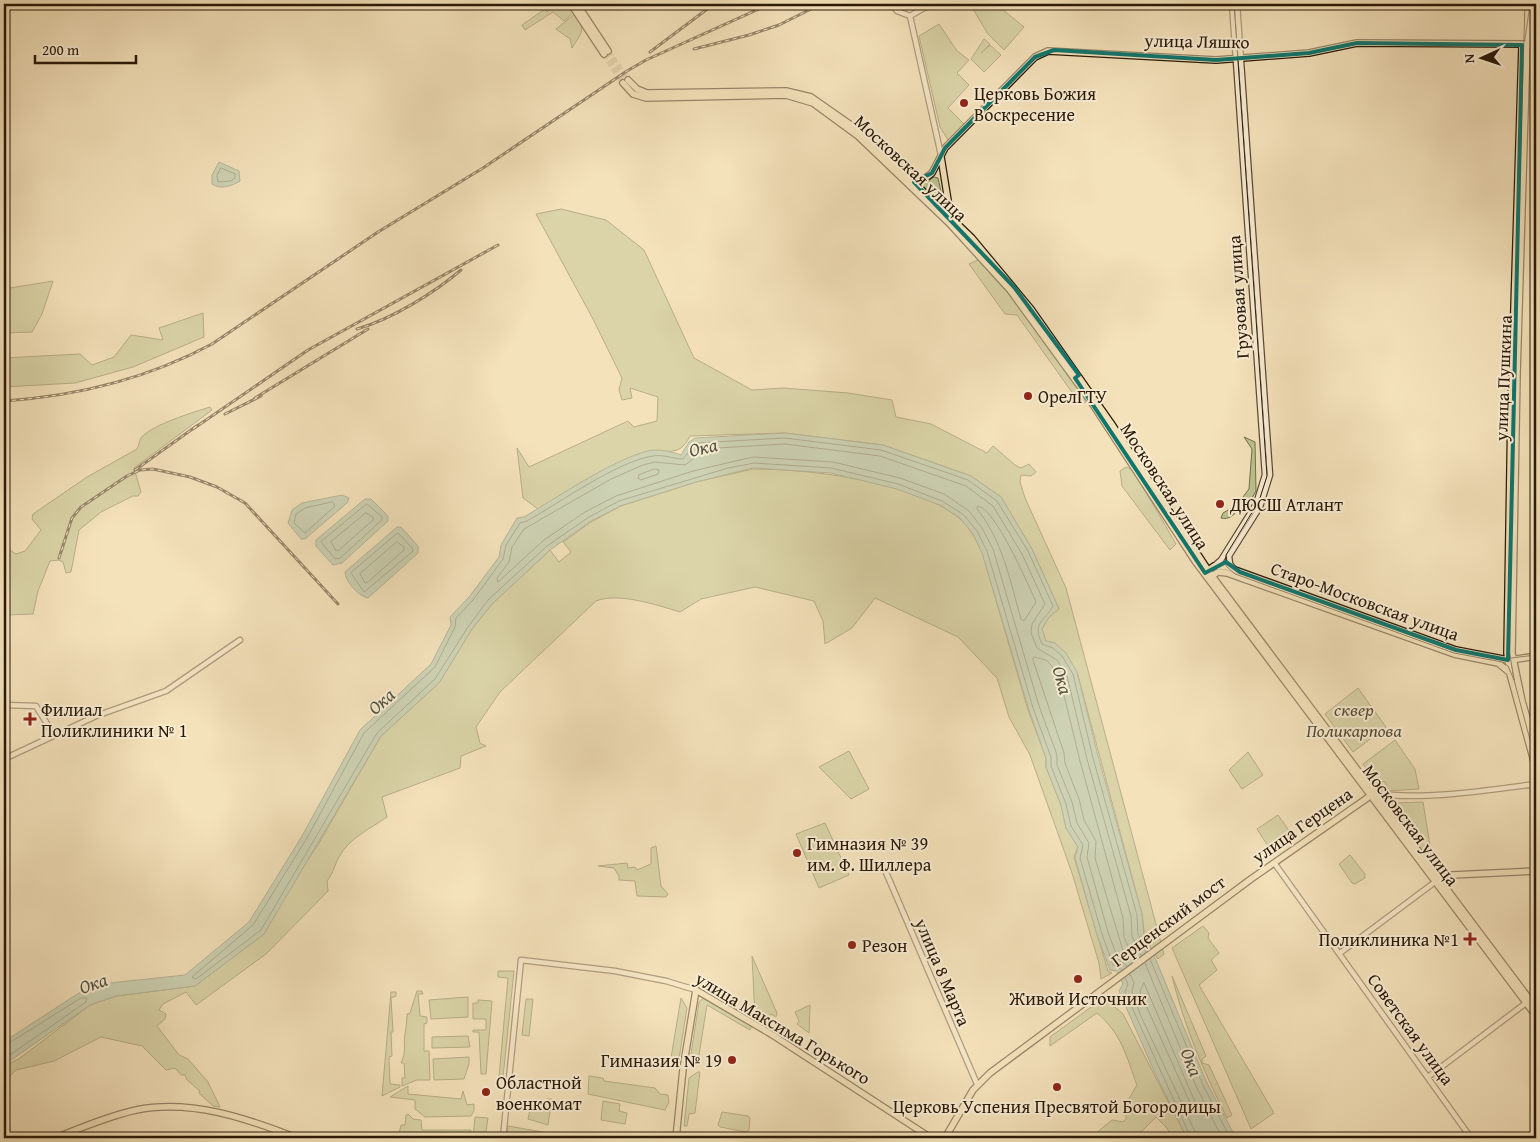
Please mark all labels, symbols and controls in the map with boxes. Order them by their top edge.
street label: улица Ляшко [1143,27,1250,55]
scale bar [35,32,136,64]
north arrow [1458,32,1508,82]
text: 200 m [42,39,80,60]
text: N [1459,53,1479,64]
place label: Церковь Божия Воскресение [974,80,1096,128]
marker: Церковь Божия Воскресение [958,97,970,109]
street label: Московская улица [848,108,974,228]
street label: Грузовая улица [1220,234,1256,360]
street label: улица Пушкина [1487,314,1519,442]
place label: ОрелГТУ [1038,383,1107,410]
marker: ОрелГТУ [1022,390,1034,402]
street label: Московская улица [1114,417,1216,555]
water label: Ока [686,430,720,464]
place label: ДЮСШ Атлант [1229,491,1343,518]
marker: ДЮСШ Атлант [1214,498,1226,510]
street label: Старо-Московская улица [1267,554,1463,648]
water label: Ока [1046,662,1080,698]
water label: Ока [361,681,401,721]
place label: Филиал Поликлиники № 1 [41,696,187,744]
park label: сквер Поликарпова [1306,696,1402,744]
marker: Филиал Поликлиники № 1 [23,712,37,726]
street label: Московская улица [1356,758,1466,892]
street label: улица Герцена [1245,780,1358,870]
place label: Гимназия № 39 им. Ф. Шиллера [807,830,932,878]
marker: Гимназия № 39 им. Ф. Шиллера [791,847,803,859]
street label: Герценский мост [1105,869,1231,973]
street label: улица 8 Марта [908,913,978,1031]
place label: Поликлиника №1 [1319,926,1459,953]
place label: Резон [862,932,908,959]
marker: Поликлиника №1 [1463,932,1477,946]
marker: Резон [846,939,858,951]
street label: улица Максима Горького [689,964,876,1091]
water label: Ока [75,965,111,1001]
street label: Советская улица [1361,967,1461,1091]
marker: Живой Источник [1072,973,1084,985]
place label: Живой Источник [1008,985,1147,1012]
water label: Ока [1174,1043,1210,1081]
place label: Гимназия № 19 [601,1047,722,1074]
marker: Гимназия № 19 [726,1054,738,1066]
place label: Областной военкомат [496,1069,582,1117]
marker: Церковь Успения Пресвятой Богородицы [1051,1081,1063,1093]
marker: Областной военкомат [480,1086,492,1098]
place label: Церковь Успения Пресвятой Богородицы [893,1093,1221,1120]

